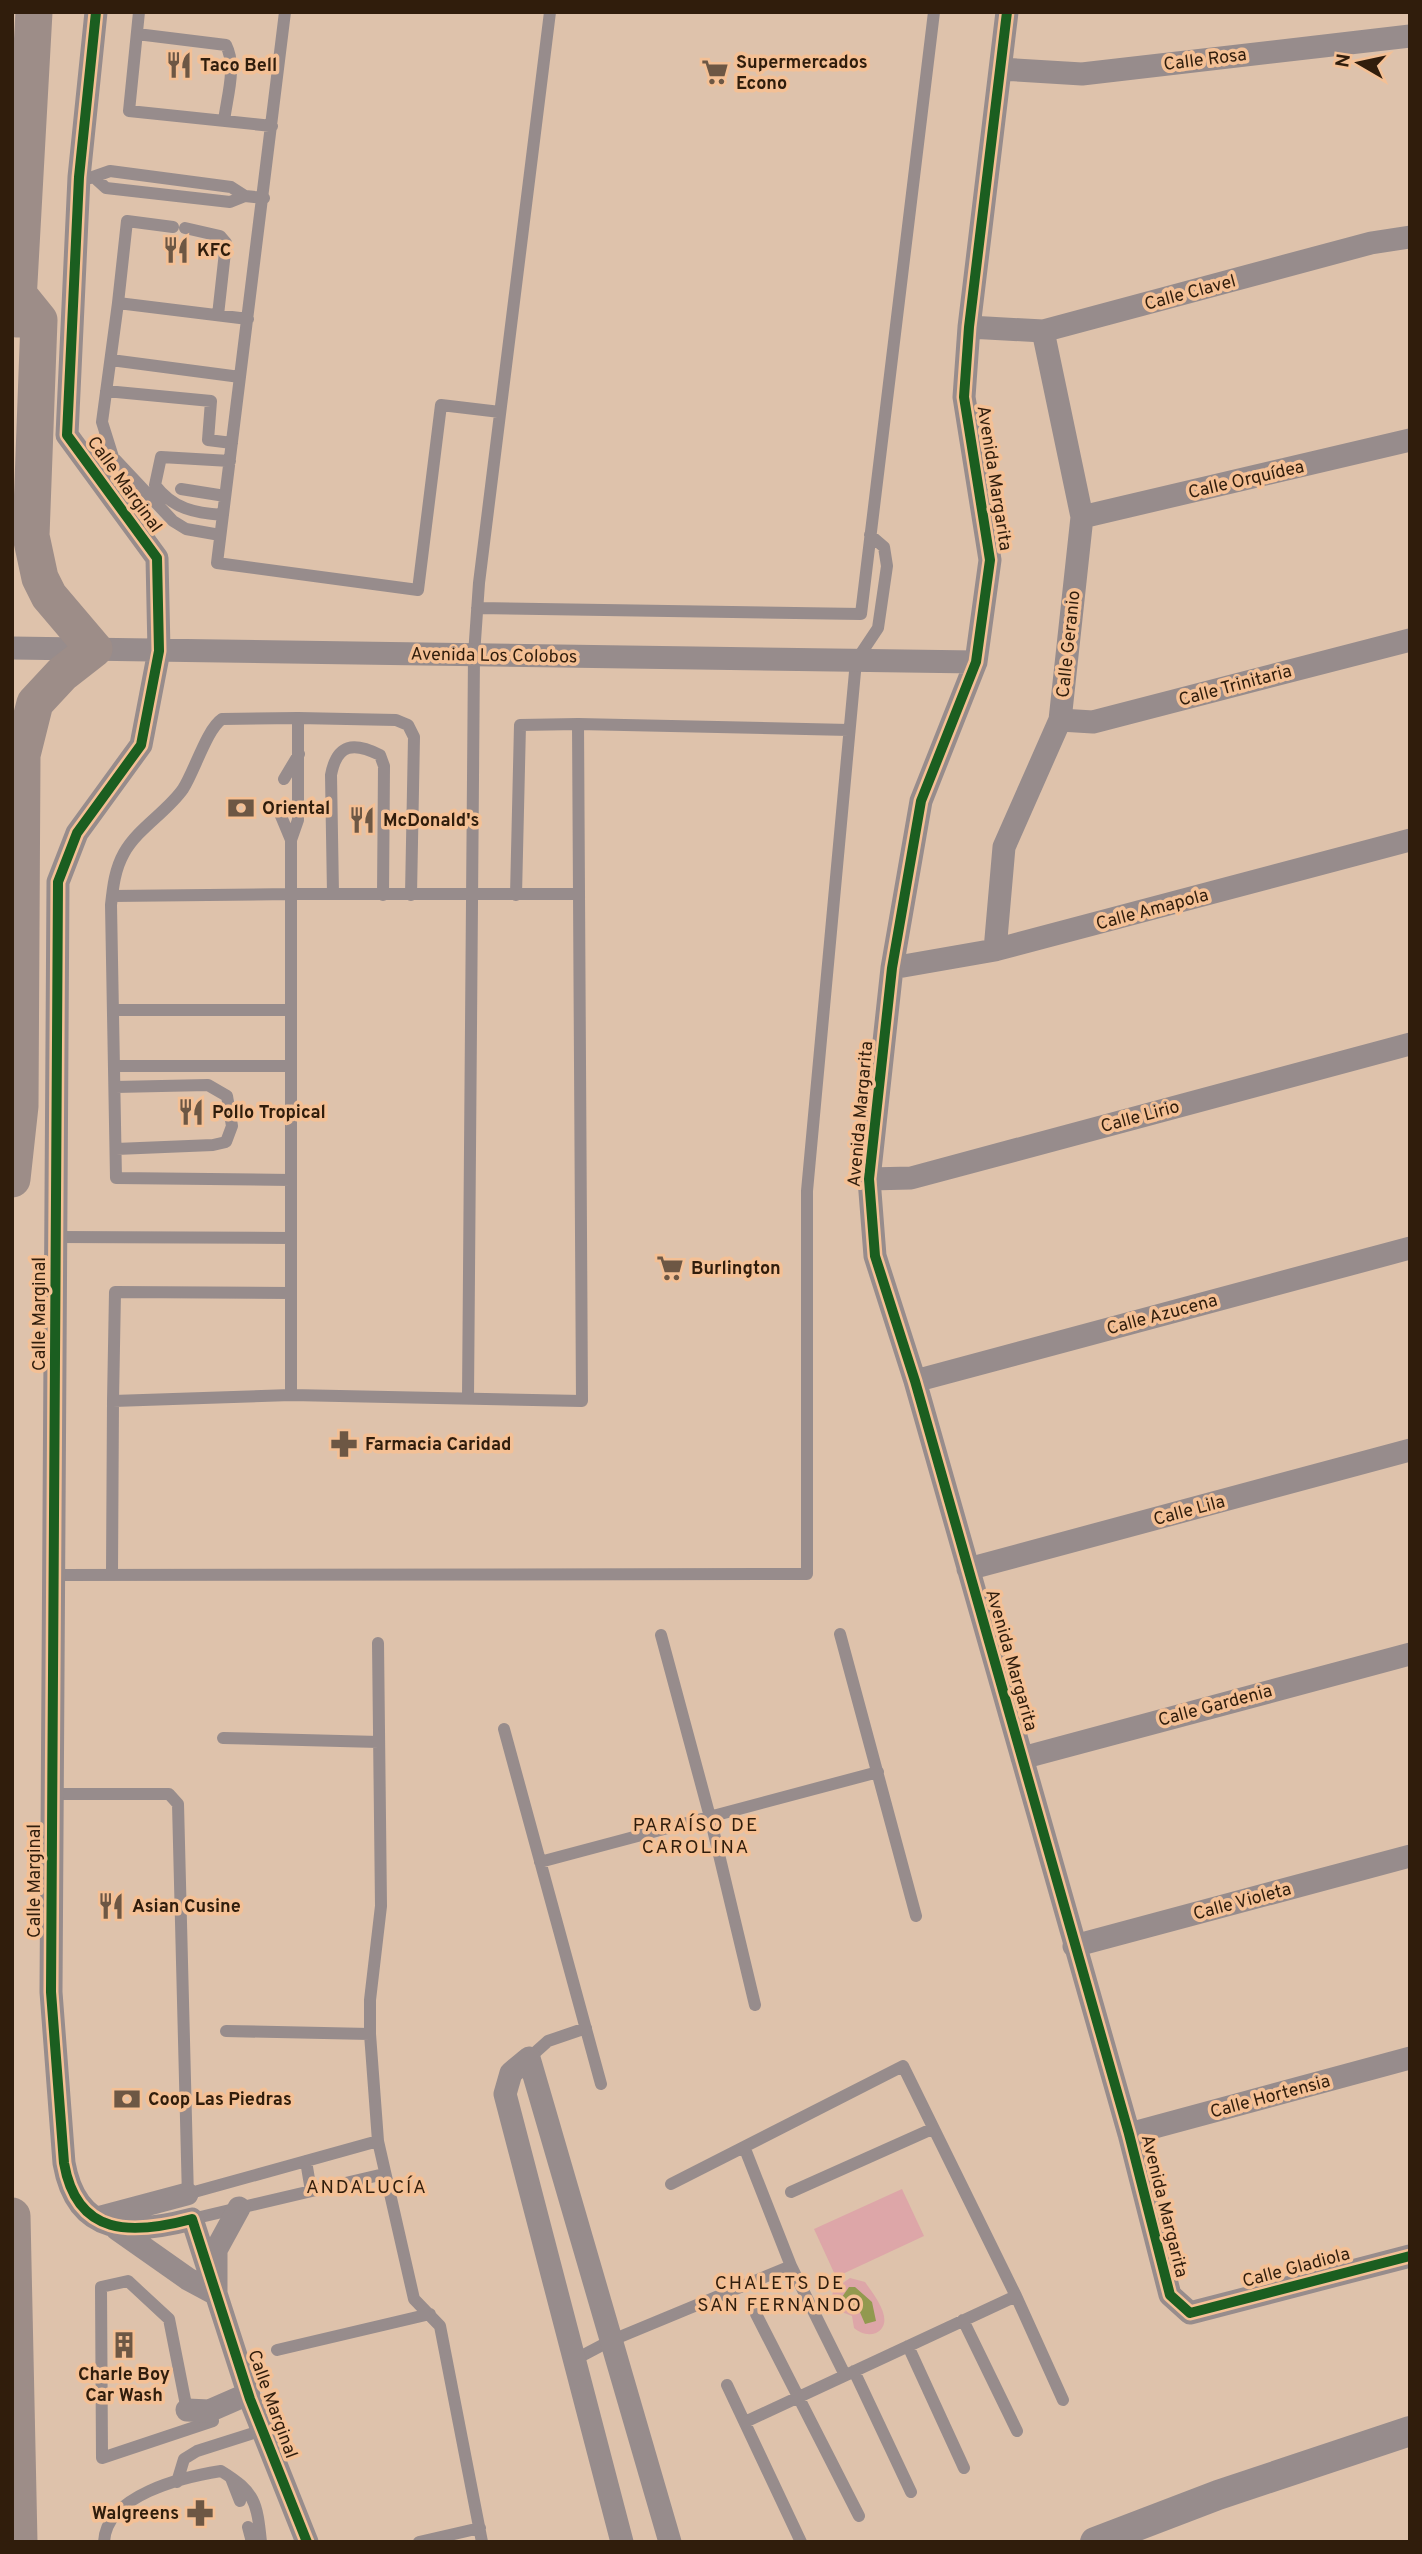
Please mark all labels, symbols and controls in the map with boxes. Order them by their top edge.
north arrow [1324,28,1394,98]
street label: Calle Rosa [1162,44,1248,77]
restaurant icon: Taco Bell [164,50,194,80]
place label: Supermercados Econo [736,52,868,96]
text: N [1331,52,1357,69]
place label: Taco Bell [200,55,277,78]
supermarket icon: Supermercados Econo [700,57,730,87]
restaurant icon: KFC [161,235,191,265]
place label: KFC [197,240,231,263]
street label: Calle Clavel [1142,270,1239,317]
street label: Avenida Margarita [971,404,1016,552]
street label: Calle Marginal [81,432,167,538]
street label: Calle Orquídea [1186,456,1307,505]
street label: Calle Geranio [1052,589,1087,699]
street label: Avenida Los Colobos [410,644,578,669]
street label: Calle Trinitaria [1176,660,1294,713]
bank icon: Oriental [226,793,256,823]
place label: Oriental [262,798,330,821]
restaurant icon: McDonald's [347,805,377,835]
place label: McDonald's [383,810,479,833]
street label: Calle Amapola [1094,884,1211,937]
street label: Avenida Margarita [844,1040,879,1188]
street label: Calle Lirio [1098,1096,1182,1139]
restaurant icon: Pollo Tropical [176,1097,206,1127]
place label: Pollo Tropical [212,1102,326,1125]
supermarket icon: Burlington [655,1253,685,1283]
street label: Calle Marginal [29,1257,52,1371]
place label: Burlington [691,1258,781,1281]
street label: Calle Azucena [1104,1290,1220,1341]
pharmacy icon: Farmacia Caridad [329,1429,359,1459]
place label: Farmacia Caridad [365,1434,511,1457]
street label: Calle Lila [1151,1491,1228,1532]
street label: Avenida Margarita [979,1587,1042,1734]
street label: Calle Gardenia [1156,1680,1275,1733]
district label: PARAÍSO DE CAROLINA [633,1813,759,1860]
street label: Calle Marginal [24,1824,47,1938]
street label: Calle Violeta [1191,1878,1294,1927]
restaurant icon: Asian Cusine [96,1891,126,1921]
place label: Asian Cusine [132,1896,241,1919]
street label: Calle Hortensia [1208,2070,1333,2125]
bank icon: Coop Las Piedras [112,2084,142,2114]
place label: Coop Las Piedras [148,2089,292,2112]
street label: Avenida Margarita [1135,2132,1192,2280]
district label: ANDALUCÍA [306,2175,428,2200]
street label: Calle Gladiola [1240,2243,1353,2294]
district label: CHALETS DE SAN FERNANDO [697,2272,863,2318]
building icon: Charle Boy Car Wash [109,2330,139,2360]
street label: Calle Marginal [241,2347,302,2462]
place label: Charle Boy Car Wash [78,2364,170,2408]
pharmacy icon: Walgreens [185,2498,215,2528]
place label: Walgreens [92,2503,179,2526]

